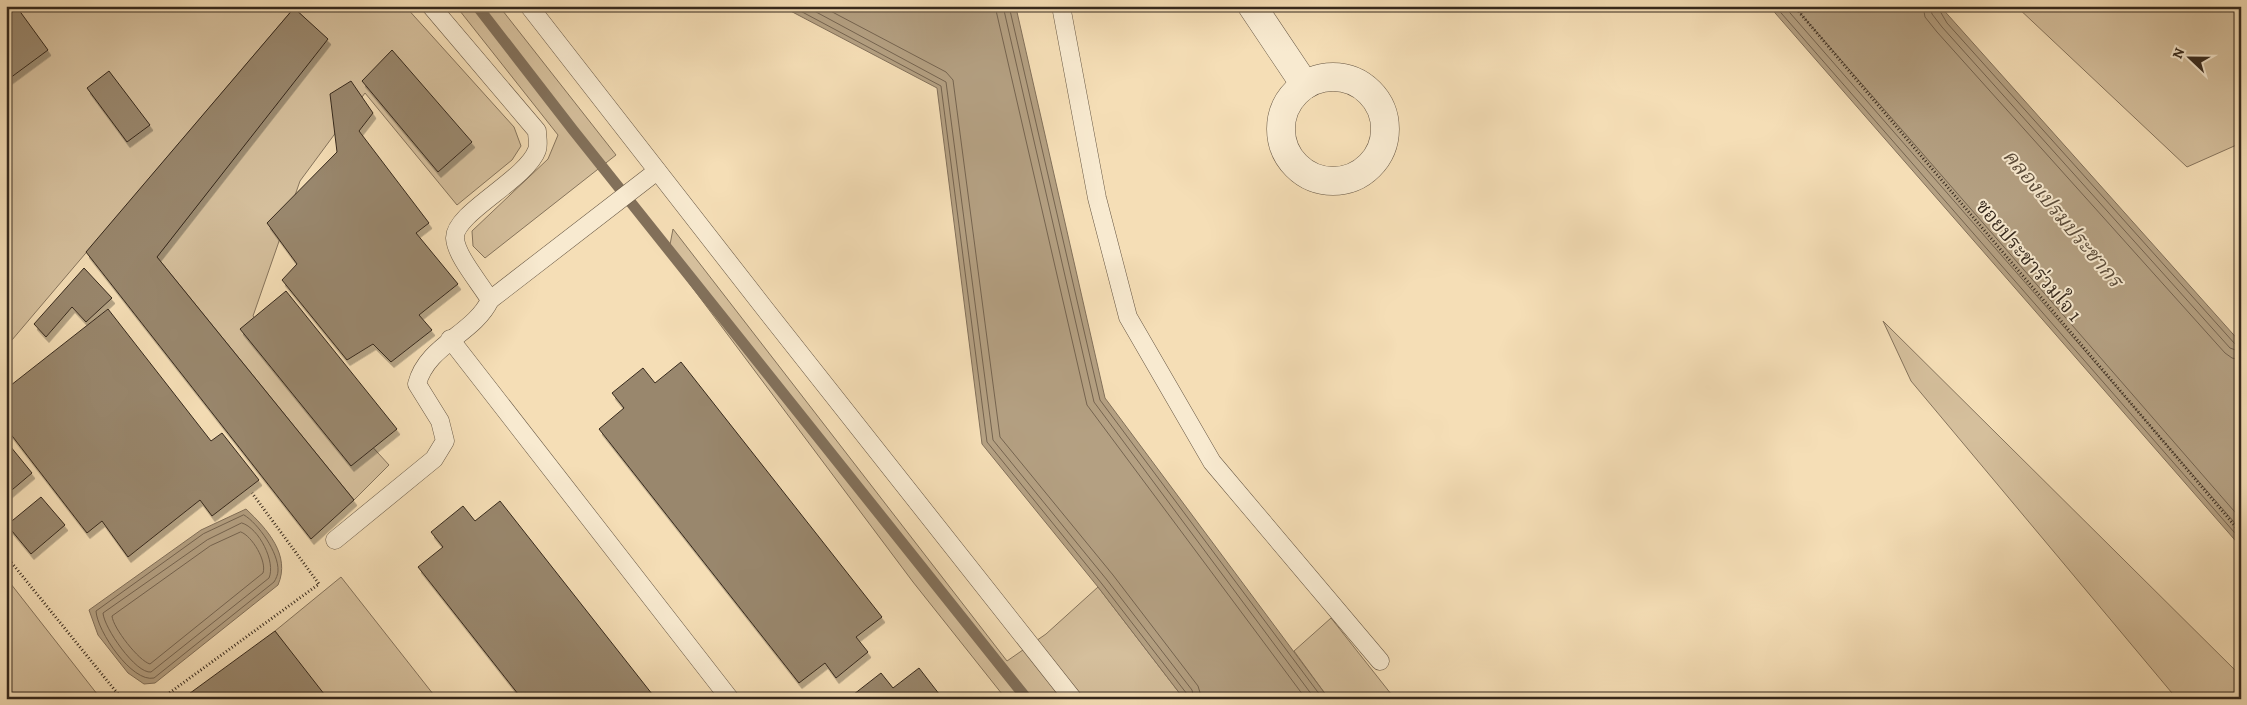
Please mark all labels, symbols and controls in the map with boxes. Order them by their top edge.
north arrow [2164,32,2214,82]
text: N [2168,45,2189,62]
water label: คลองเปรมประชากร [1997,143,2131,295]
street label: ซอยประชาร่วมใจ 1 [1969,193,2088,327]

